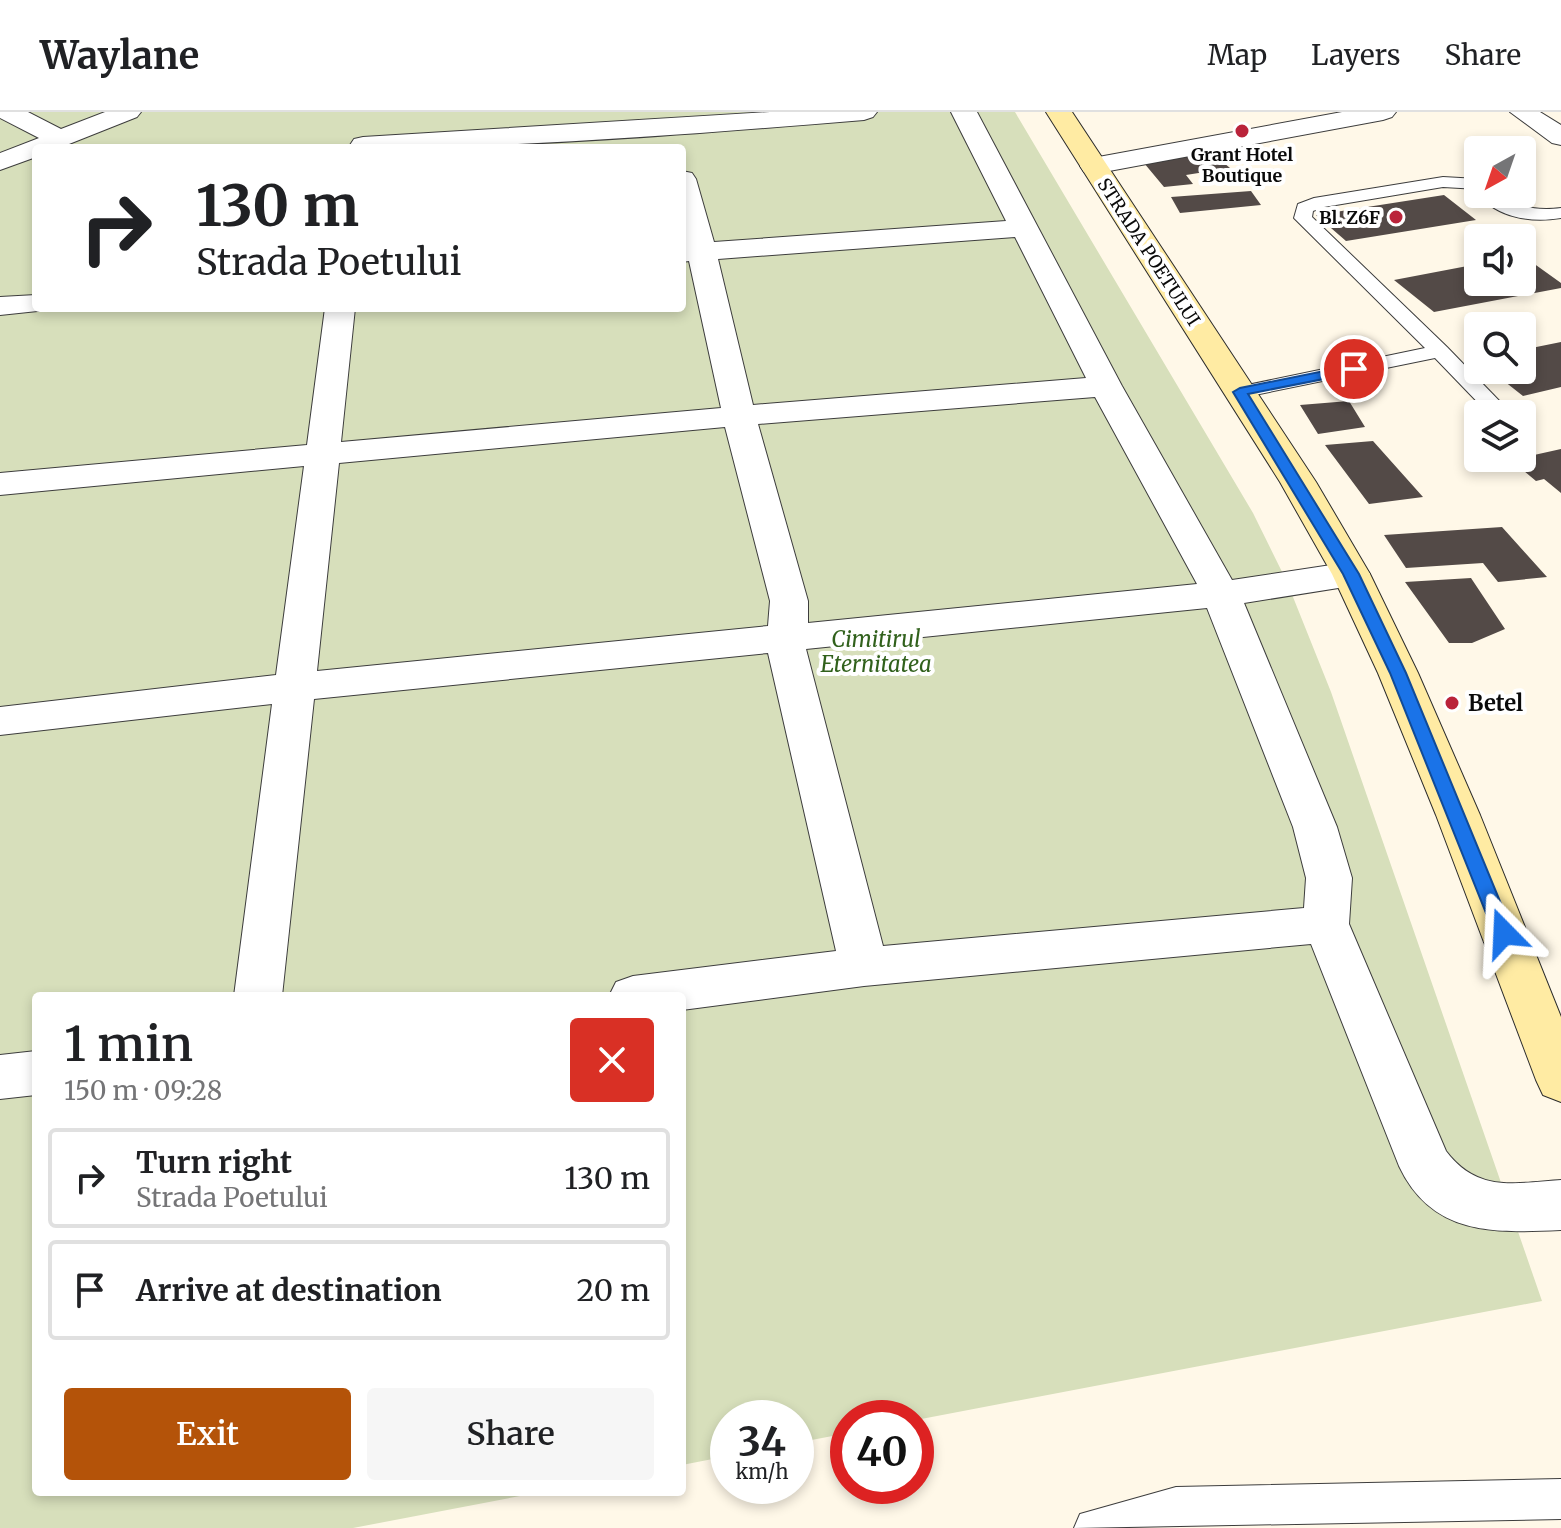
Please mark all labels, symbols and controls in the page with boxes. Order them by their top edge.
text: Waylane [40,32,199,79]
text: Map [1207,37,1267,73]
text: Layers [1311,37,1400,73]
text: Share [1444,37,1521,73]
marker: Grant Hotel Boutique [1233,122,1251,140]
north arrow [1464,136,1536,208]
map controls [1464,136,1536,472]
place label: Grant Hotel Boutique [1191,143,1293,187]
text: 130 m [196,171,359,241]
street label: STRADA POETULUI [1093,174,1205,330]
icon: right [64,176,168,280]
place label: Bl. Z6F [1319,206,1380,229]
marker: Bl. Z6F [1387,208,1405,226]
button: sound [1464,224,1536,296]
text: Strada Poetului [196,240,461,285]
button: search [1464,312,1536,384]
pin [1320,335,1388,403]
icon: arrive [1332,347,1376,391]
button: layers [1464,400,1536,472]
park label: Cimitirul Eternitatea [820,625,932,678]
place label: Betel [1468,689,1523,717]
marker: Betel [1443,694,1461,712]
position arrow [1462,891,1546,975]
text: 1 min [64,1014,193,1074]
button: close [570,1018,654,1102]
text: 150 m · 09:28 [64,1074,222,1107]
text: Turn right [136,1143,292,1181]
icon: right [68,1156,112,1200]
text: 130 m [564,1159,650,1197]
text: Strada Poetului [136,1181,328,1214]
icon: arrive [68,1268,112,1312]
text: Arrive at destination [136,1271,442,1309]
text: 20 m [577,1271,650,1309]
button: Exit [64,1388,351,1480]
button: Share [367,1388,654,1480]
speed limit sign: 40 [830,1400,934,1504]
text: 34 [738,1417,786,1467]
text: km/h [736,1459,788,1484]

